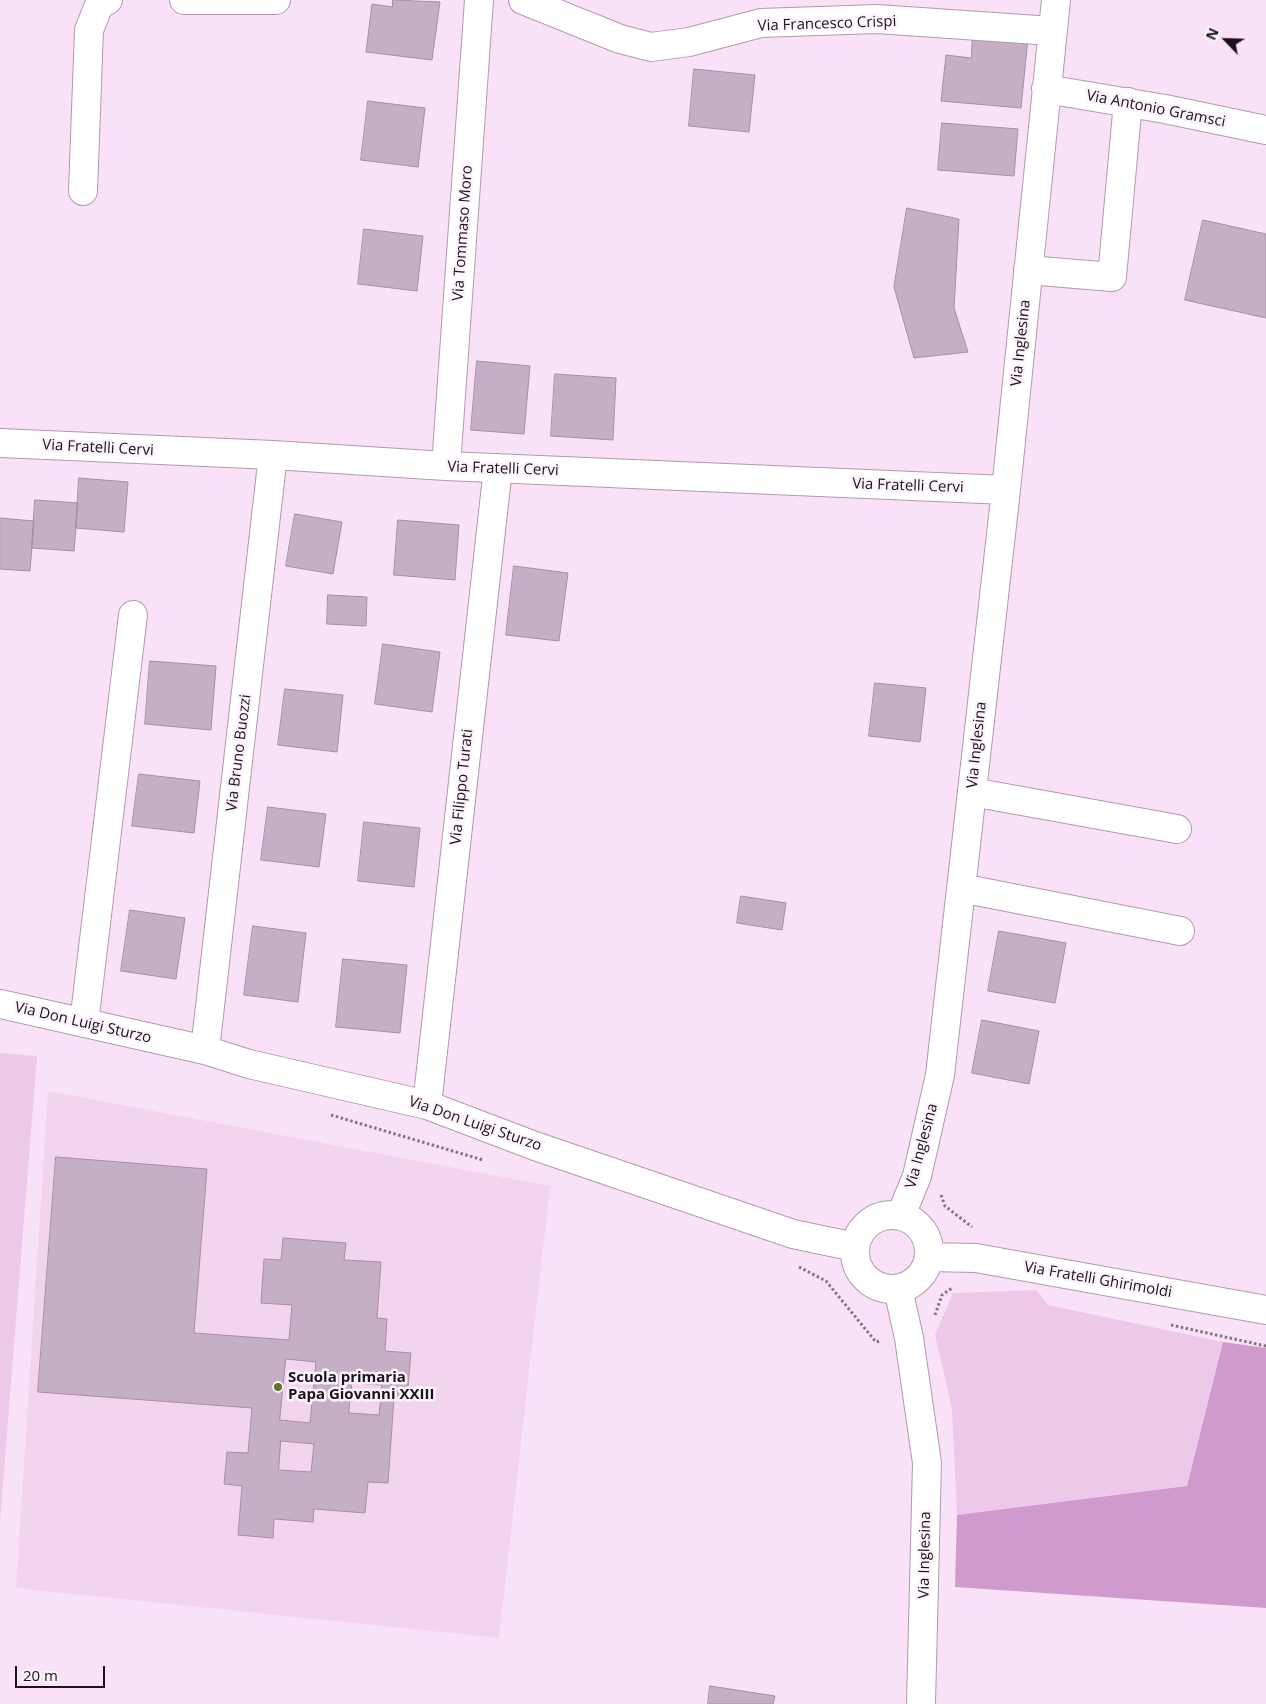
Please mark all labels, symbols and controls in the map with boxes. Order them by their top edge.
street label: Via Francesco Crispi [757,13,897,35]
north arrow [1201,15,1251,65]
text: N [1201,25,1223,43]
street label: Via Antonio Gramsci [1085,87,1227,131]
street label: Via Tommaso Moro [449,164,477,302]
street label: Via Inglesina [1007,299,1035,387]
street label: Via Fratelli Cervi [42,436,154,460]
street label: Via Fratelli Cervi [447,458,559,480]
street label: Via Fratelli Cervi [852,475,964,497]
street label: Via Bruno Buozzi [223,693,255,813]
street label: Via Inglesina [963,701,991,789]
street label: Via Filippo Turati [447,728,477,846]
street label: Via Don Luigi Sturzo [13,999,153,1047]
street label: Via Don Luigi Sturzo [406,1093,544,1155]
street label: Via Inglesina [902,1102,942,1190]
street label: Via Fratelli Ghirimoldi [1023,1258,1173,1302]
place label: Scuola primaria Papa Giovanni XXIII [288,1369,434,1404]
marker: Scuola primaria Papa Giovanni XXIII [272,1381,284,1393]
street label: Via Inglesina [915,1511,935,1599]
scale bar [18,1656,108,1688]
text: 20 m [23,1665,58,1685]

